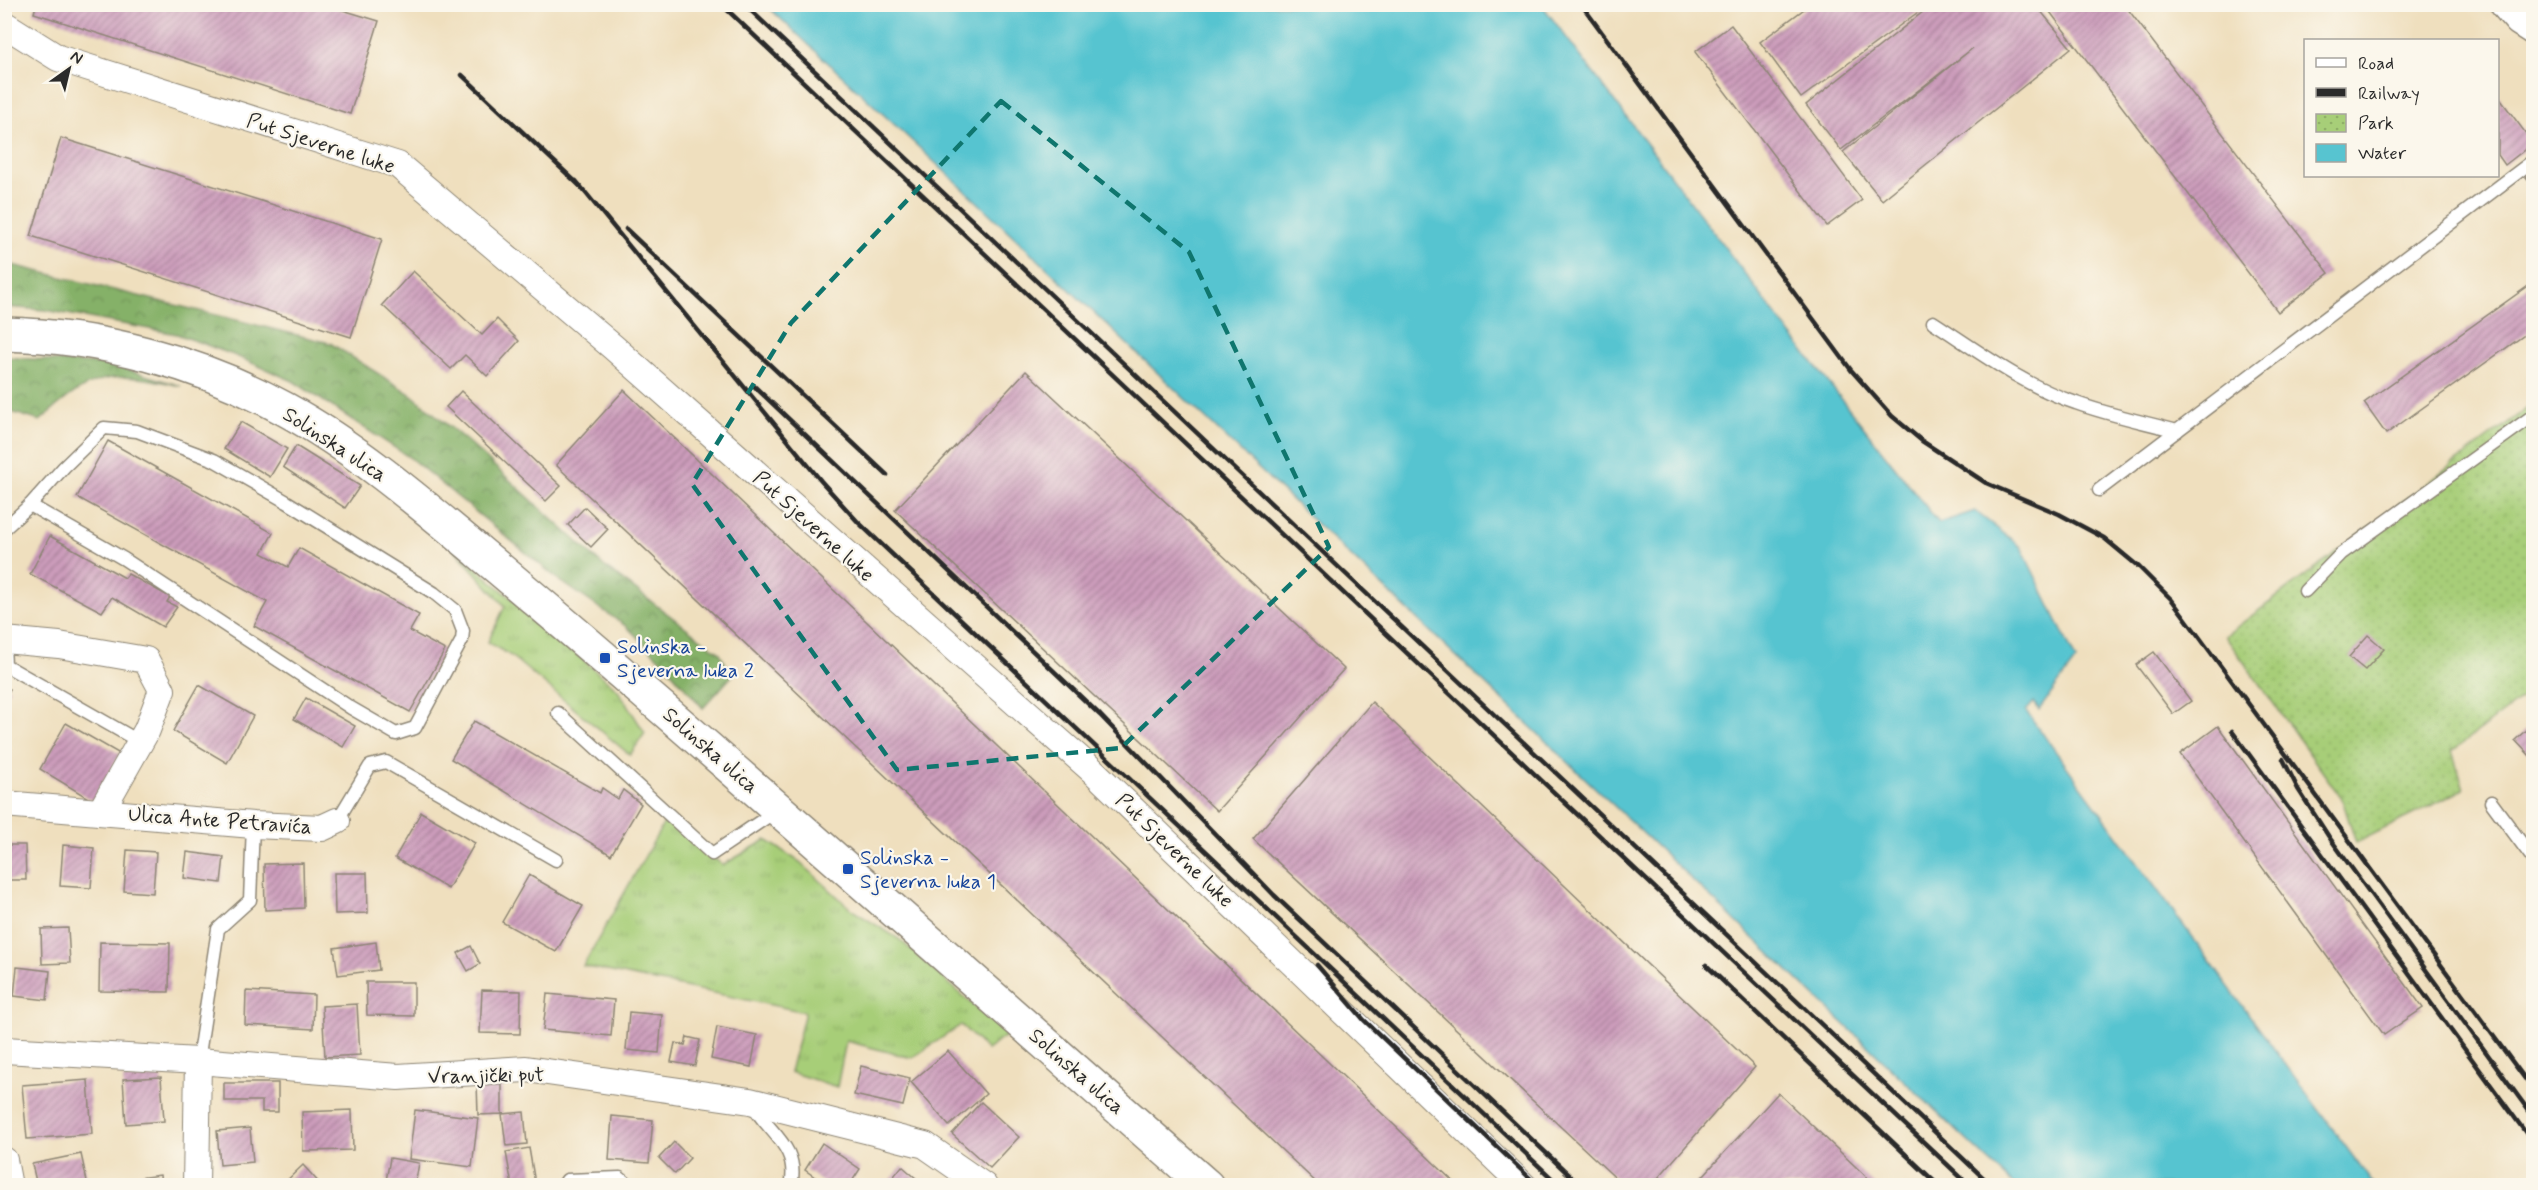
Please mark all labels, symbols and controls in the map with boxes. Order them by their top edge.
north arrow [39,39,99,99]
legend [2304,39,2499,177]
text: N [66,46,87,69]
text: Road [2358,52,2394,76]
text: Railway [2358,82,2420,106]
street label: Put Sjeverne luke [243,107,398,181]
text: Park [2358,112,2394,136]
text: Water [2358,142,2407,166]
street label: Solinska ulica [277,401,392,489]
street label: Put Sjeverne luke [747,465,880,589]
place label: Solinska - Sjeverna luka 2 [617,633,754,685]
marker: Solinska - Sjeverna luka 2 [598,651,612,665]
street label: Solinska ulica [656,701,764,800]
street label: Put Sjeverne luke [1109,787,1239,914]
street label: Ulica Ante Petravića [127,801,313,841]
place label: Solinska - Sjeverna luka 1 [860,844,996,896]
marker: Solinska - Sjeverna luka 1 [841,862,855,876]
street label: Solinska ulica [1022,1022,1130,1121]
street label: Vranjički put [427,1061,545,1091]

